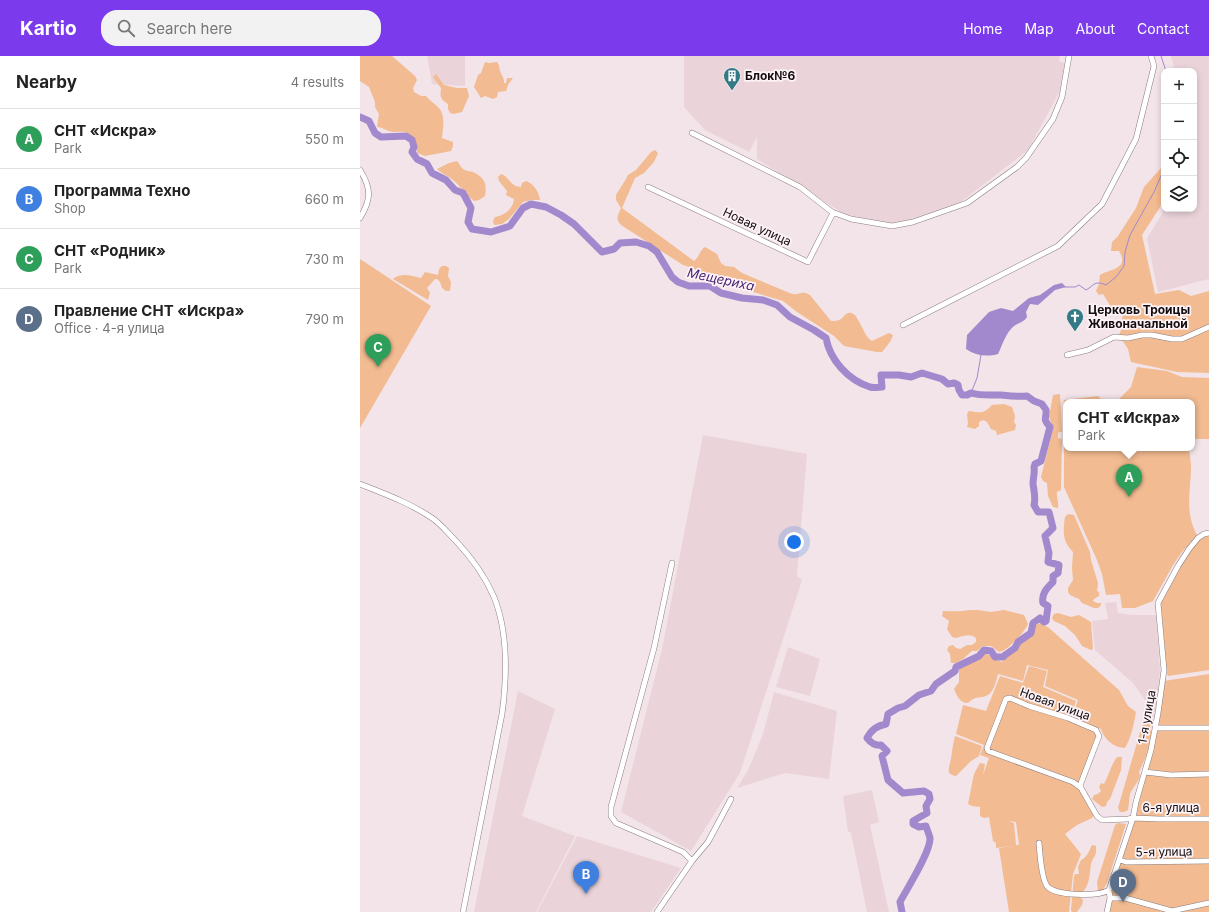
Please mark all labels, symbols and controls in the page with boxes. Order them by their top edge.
search box [101,10,381,46]
text: Kartio [20,17,77,40]
icon: search [115,17,137,39]
text: Search here [147,19,232,38]
text: Home [963,20,1002,37]
text: Map [1024,20,1054,37]
text: About [1076,20,1115,37]
text: Contact [1137,20,1189,37]
building icon: Блок№6 [722,66,742,91]
place label: Блок№6 [745,68,796,83]
map controls [1161,68,1197,212]
button: + [1161,68,1197,104]
text: Nearby [16,72,77,92]
text: 4 results [291,74,344,90]
button: − [1161,104,1197,140]
text: СНТ «Искра» [54,121,157,140]
text: A [24,131,34,147]
text: 550 m [305,131,344,147]
text: Park [54,140,82,156]
button: locate [1161,140,1197,176]
button: layers [1161,176,1197,212]
text: Программа Техно [54,181,190,200]
text: B [25,191,33,207]
text: 660 m [305,191,344,207]
text: Shop [54,200,86,216]
street label: Новая улица [721,204,794,249]
text: СНТ «Родник» [54,241,166,260]
text: C [24,251,34,267]
text: 730 m [306,251,344,267]
text: Park [54,260,82,276]
water label: Мещериха [686,264,756,294]
text: Правление СНТ «Искра» [54,301,244,320]
place label: Церковь Троицы Живоначальной [1088,302,1190,331]
church icon: Церковь Троицы Живоначальной [1065,307,1085,332]
text: D [24,311,34,327]
text: 790 m [305,311,344,327]
text: Office · 4-я улица [54,320,164,336]
pin: C [365,334,391,367]
popup [1063,399,1195,451]
text: СНТ «Искра» [1078,408,1181,427]
text: Park [1078,427,1105,443]
pin: A [1116,464,1142,497]
your location [784,532,804,552]
street label: Новая улица [1018,684,1092,723]
street label: 1-я улица [1134,689,1159,745]
street label: 6-я улица [1142,800,1200,815]
street label: 5-я улица [1135,844,1193,859]
pin: B [573,861,599,894]
pin: D [1110,869,1136,902]

